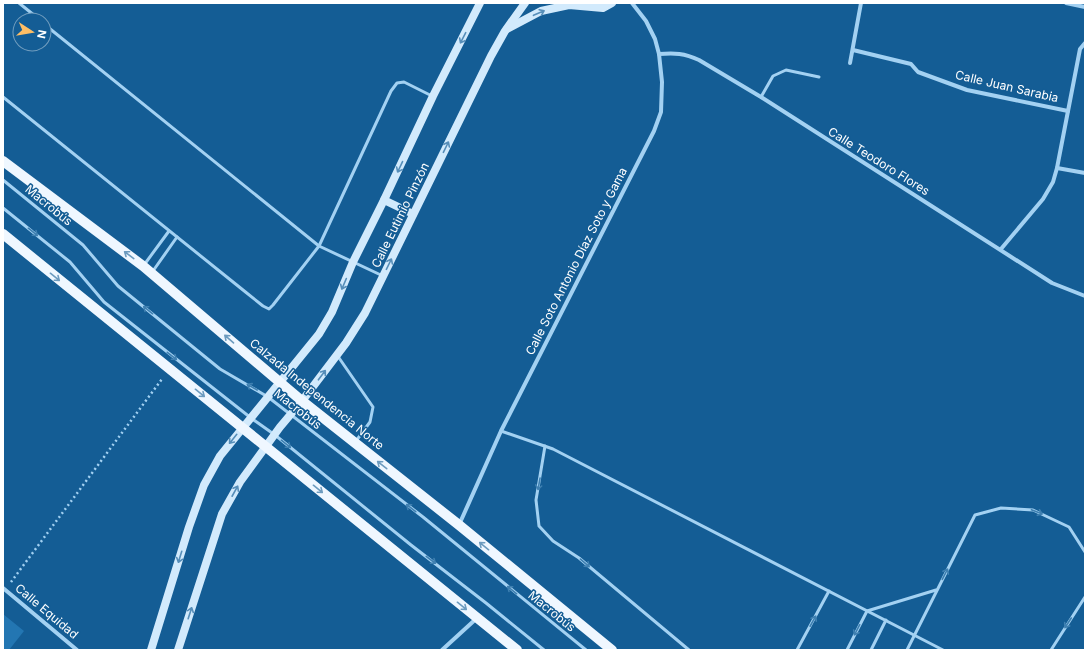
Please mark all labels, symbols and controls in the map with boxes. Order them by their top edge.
one-way arrow [533,9,545,16]
north arrow [12,12,52,52]
text: N [34,29,50,40]
one-way arrow [459,32,466,44]
street label: Calle Juan Sarabia [954,67,1060,105]
street label: Calle Teodoro Flores [825,124,933,198]
one-way arrow [443,141,450,153]
street label: Calle Eutimio Pinzón [368,160,432,270]
one-way arrow [396,161,403,173]
street label: Calle Soto Antonio Díaz Soto y Gama [522,165,630,357]
street label: Macrobús [22,181,76,229]
one-way arrow [28,228,39,237]
one-way arrow [124,251,135,259]
one-way arrow [386,258,393,270]
one-way arrow [50,272,61,281]
one-way arrow [339,278,347,290]
one-way arrow [143,306,153,315]
one-way arrow [224,334,234,343]
street label: Calzada Independencia Norte [247,335,387,453]
one-way arrow [166,351,177,360]
one-way arrow [318,369,326,380]
one-way arrow [246,383,258,391]
street label: Macrobús [271,386,325,432]
one-way arrow [194,389,205,398]
one-way arrow [229,434,238,445]
one-way arrow [280,439,291,448]
one-way arrow [377,460,388,469]
one-way arrow [534,478,542,491]
one-way arrow [312,484,323,493]
one-way arrow [231,485,239,497]
one-way arrow [406,504,417,513]
one-way arrow [1030,508,1042,516]
one-way arrow [478,541,489,550]
one-way arrow [176,550,183,563]
one-way arrow [425,556,436,564]
one-way arrow [579,559,590,568]
one-way arrow [941,569,949,581]
street label: Calle Equidad [12,580,82,642]
one-way arrow [507,586,518,595]
street label: Macrobús [525,587,579,635]
one-way arrow [457,601,468,610]
one-way arrow [187,607,194,620]
one-way arrow [810,615,817,627]
one-way arrow [1064,617,1072,628]
one-way arrow [853,624,860,636]

